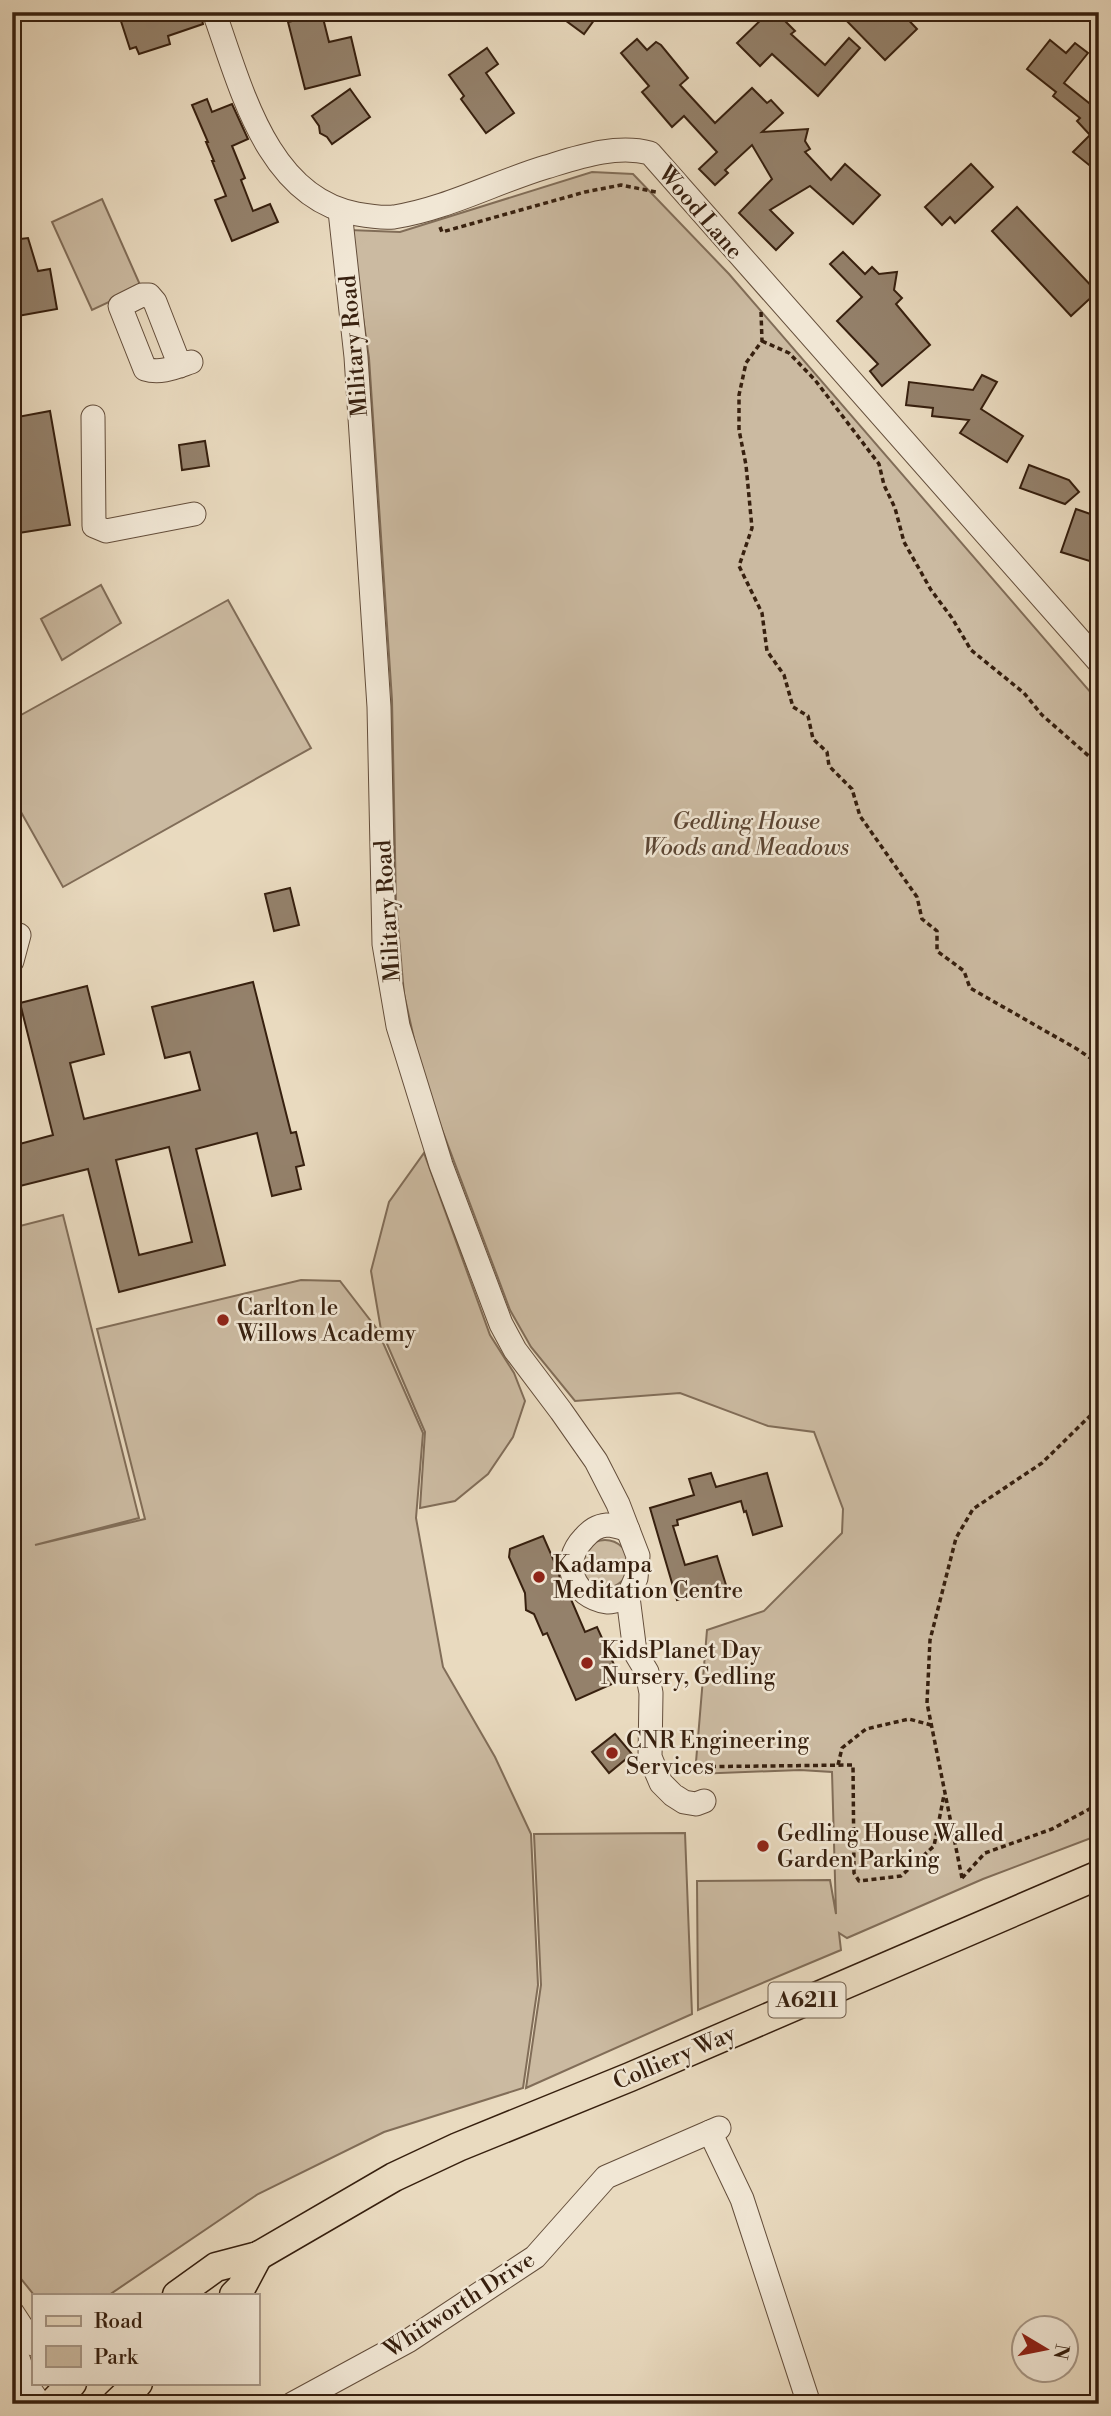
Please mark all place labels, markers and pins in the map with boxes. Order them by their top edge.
place label: Carlton le Willows Academy [236,1294,417,1348]
marker: Carlton le Willows Academy [215,1312,231,1328]
place label: Kadampa Meditation Centre [553,1551,743,1605]
marker: Kadampa Meditation Centre [531,1569,547,1585]
place label: KidsPlanet Day Nursery, Gedling [601,1637,775,1691]
marker: KidsPlanet Day Nursery, Gedling [579,1655,595,1671]
place label: CNR Engineering Services [626,1727,809,1781]
marker: CNR Engineering Services [604,1745,620,1761]
place label: Gedling House Walled Garden Parking [777,1820,1004,1874]
marker: Gedling House Walled Garden Parking [755,1838,771,1854]

